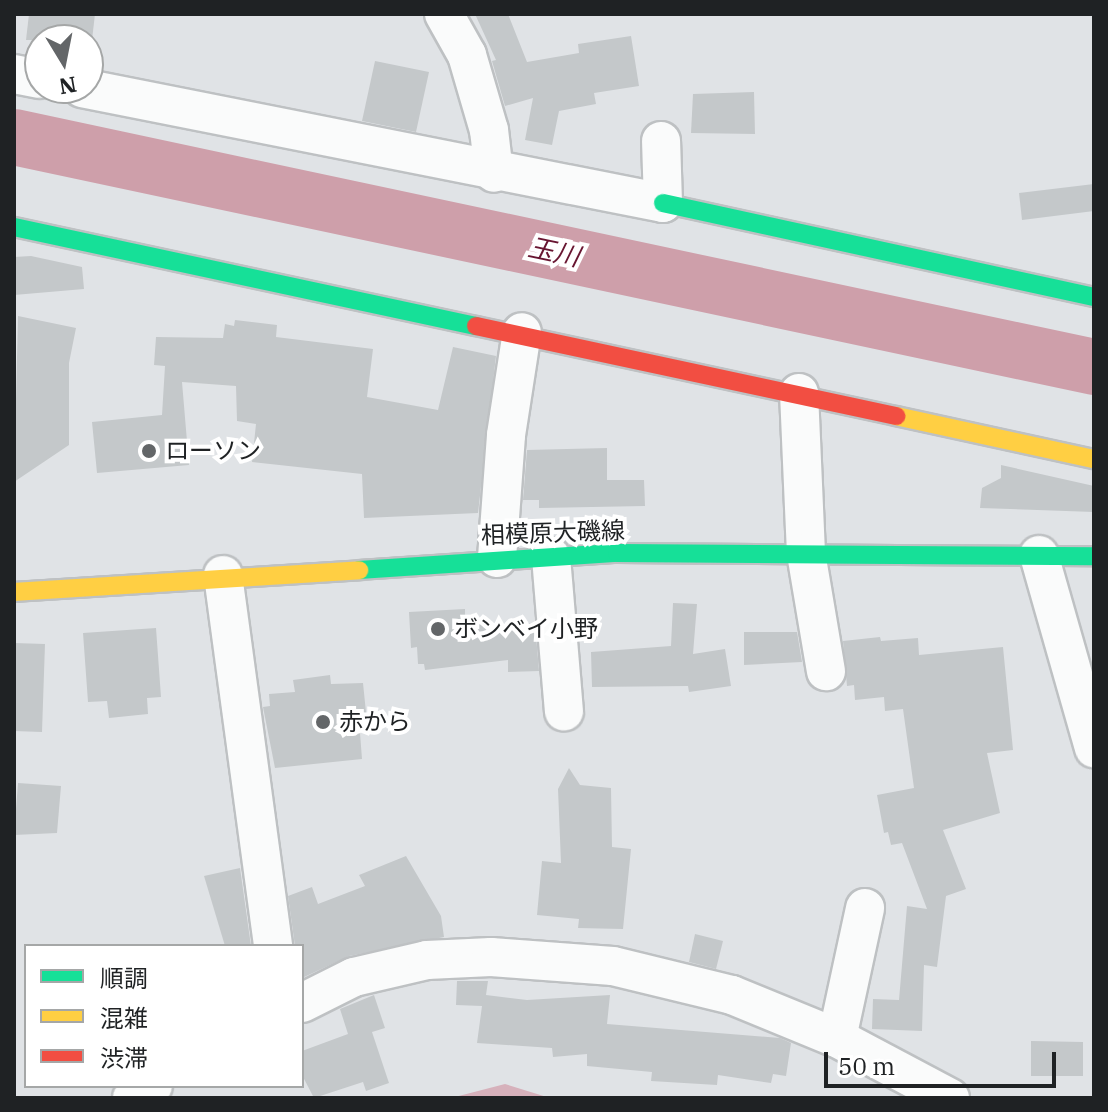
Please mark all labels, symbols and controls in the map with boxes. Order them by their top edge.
north arrow [24,24,104,104]
text: N [57,70,79,102]
water label: 玉川 [525,231,583,273]
place label: ローソン [165,437,261,465]
marker: ローソン [140,442,158,460]
street label: 相模原大磯線 [481,516,625,550]
place label: ボンベイ小野 [454,615,598,643]
marker: ボンベイ小野 [429,620,447,638]
place label: 赤から [339,708,411,736]
marker: 赤から [314,713,332,731]
legend [24,944,304,1088]
text: 順調 [100,962,148,994]
text: 混雑 [100,1002,148,1034]
scale bar [828,1036,1060,1086]
text: 渋滞 [100,1042,148,1074]
text: 50 m [838,1050,895,1082]

